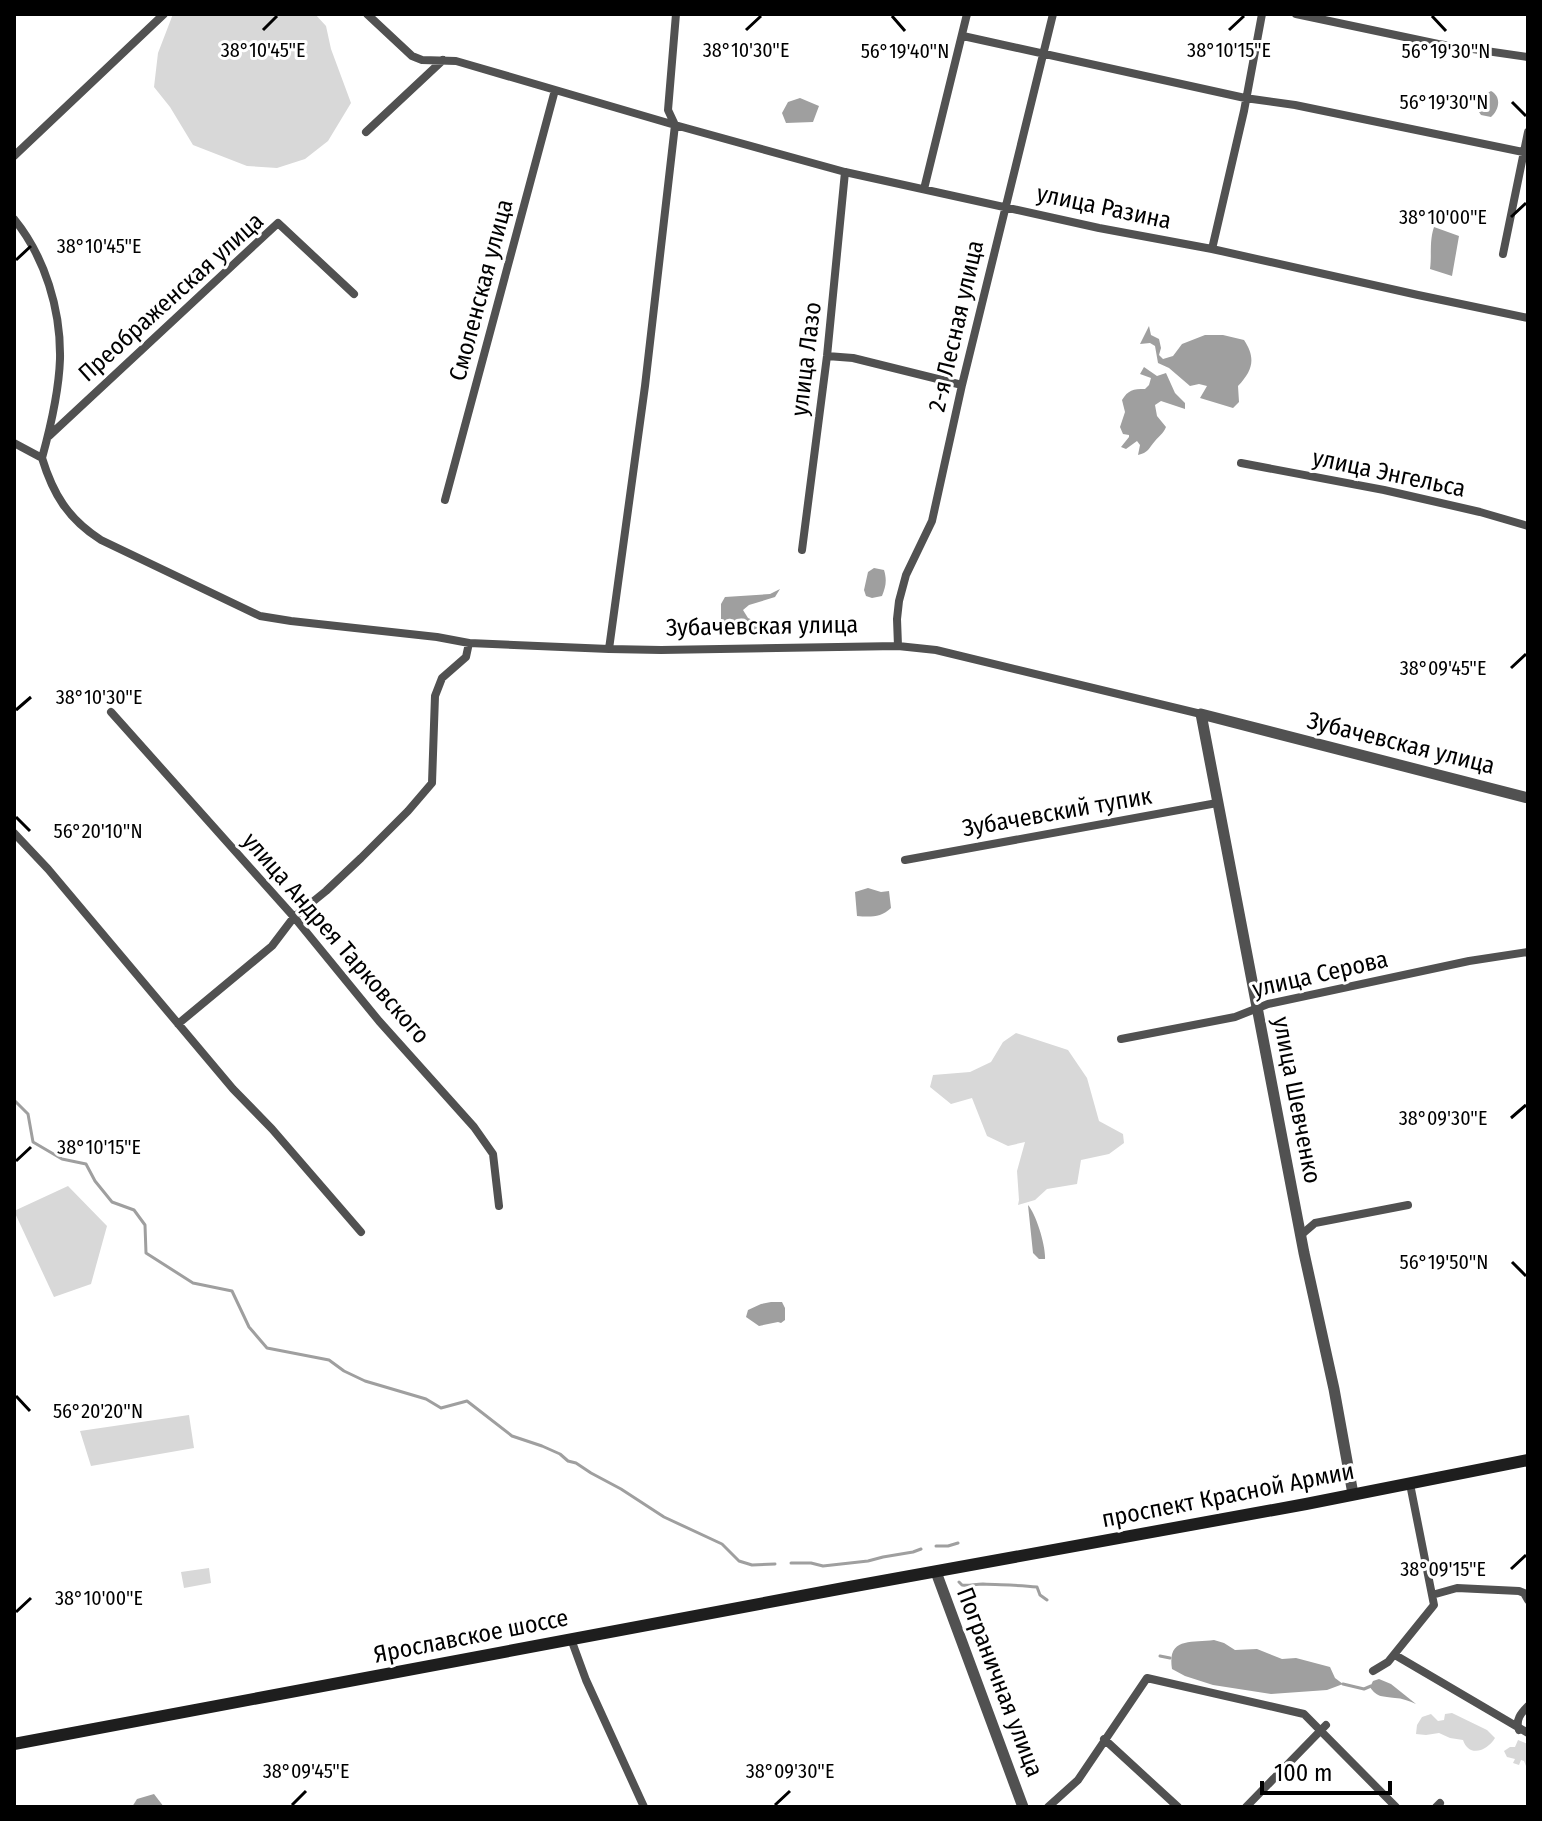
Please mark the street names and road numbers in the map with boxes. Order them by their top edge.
street label: улица Разина [1034,179,1174,235]
street label: Смоленская улица [443,196,519,384]
street label: Преображенская улица [73,207,269,387]
street label: 2-я Лесная улица [923,238,989,414]
street label: улица Лазо [785,300,827,418]
street label: улица Энгельса [1310,443,1468,503]
street label: Зубачевская улица [666,610,858,642]
street label: Зубачевская улица [1304,706,1498,780]
street label: Зубачевский тупик [960,781,1155,842]
street label: улица Андрея Тарковского [237,827,435,1049]
street label: улица Серова [1249,945,1391,1003]
street label: улица Шевченко [1267,1014,1327,1186]
street label: проспект Красной Армии [1099,1457,1357,1533]
street label: Пограничная улица [951,1583,1049,1781]
street label: Ярославское шоссе [371,1603,571,1669]

